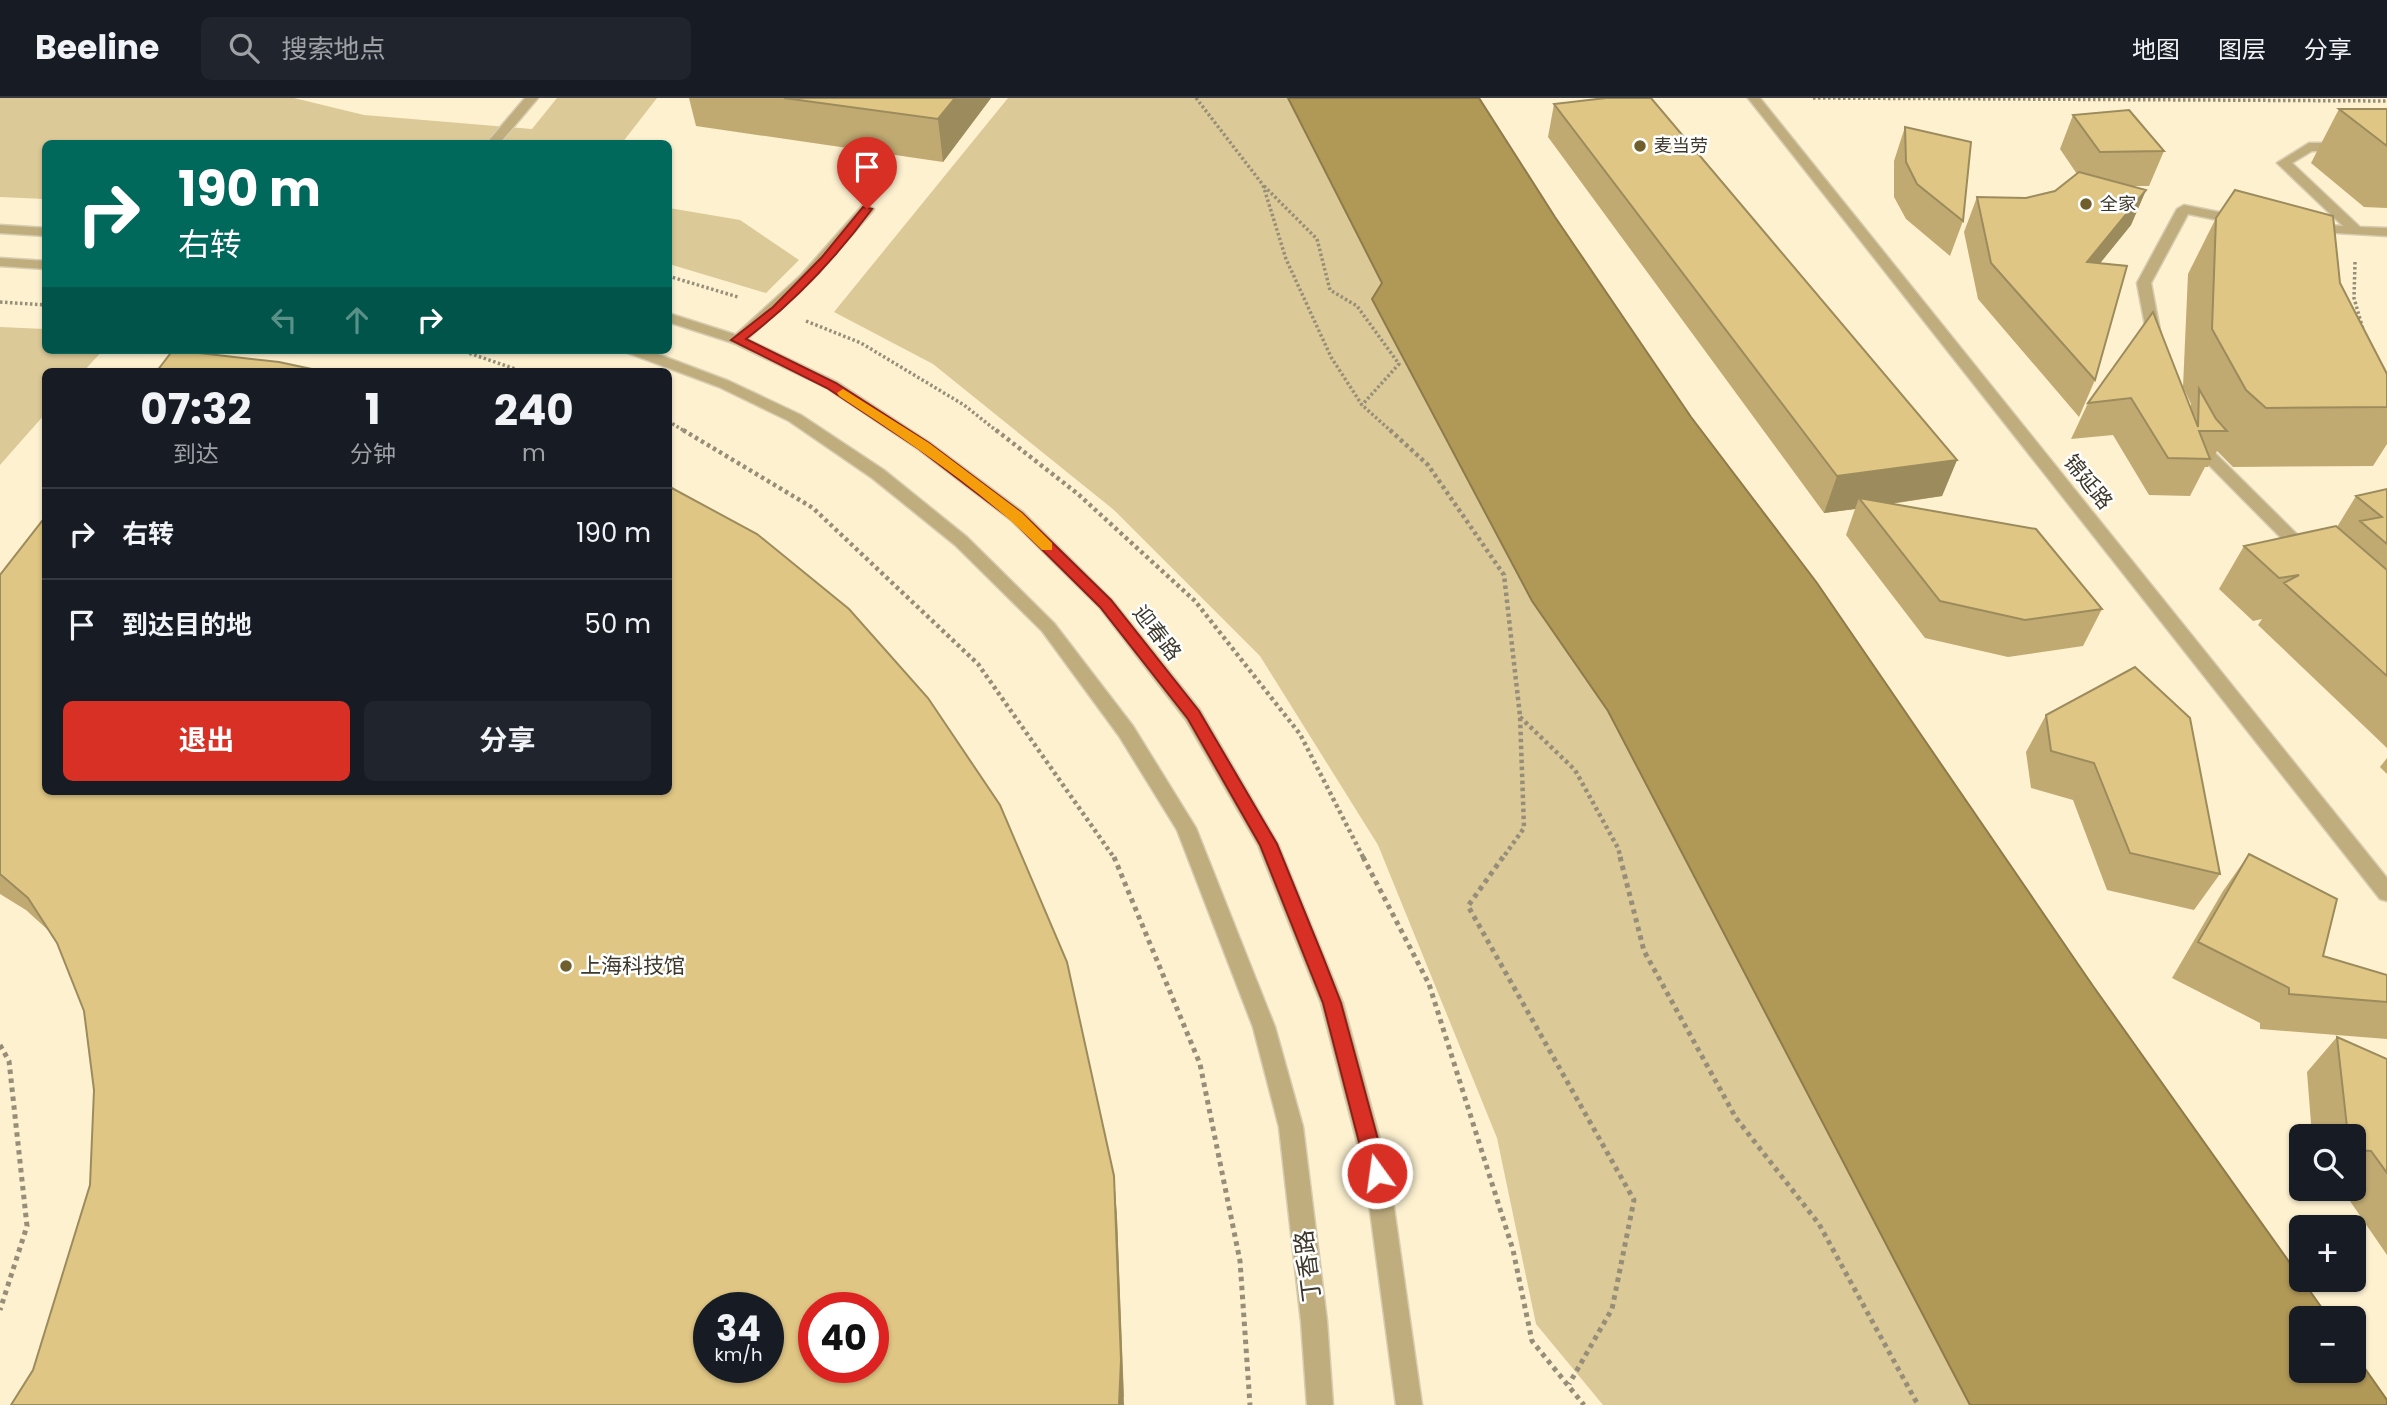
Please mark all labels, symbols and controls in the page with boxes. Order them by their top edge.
search box [201,17,691,80]
text: Beeline [35,24,159,71]
icon: search [225,29,263,67]
text: 搜索地点 [281,31,385,67]
text: 地图 [2132,33,2180,66]
text: 图层 [2218,33,2266,66]
text: 分享 [2304,33,2352,66]
place label: 麦当劳 [1654,133,1708,158]
pin [837,137,897,209]
marker: 麦当劳 [1632,138,1648,154]
icon: arrive [848,148,886,186]
text: 190 m [178,155,321,223]
icon: right [63,168,154,259]
place label: 全家 [2100,191,2136,216]
marker: 全家 [2078,196,2094,212]
text: 右转 [178,222,242,267]
icon: left [265,301,303,339]
icon: ahead [338,301,376,339]
icon: right [411,301,449,339]
text: 07:32 [140,380,251,439]
text: 1 [365,380,381,439]
text: 240 [494,381,574,440]
text: m [522,437,546,469]
text: 到达 [173,438,219,470]
text: 分钟 [350,438,396,470]
street label: 锦延路 [2057,448,2119,515]
icon: right [63,515,101,553]
text: 190 m [576,515,651,551]
text: 右转 [122,516,174,552]
street label: 迎春路 [1127,599,1188,666]
icon: arrive [63,606,101,644]
text: 50 m [585,606,651,642]
text: 到达目的地 [122,607,252,643]
button: 退出 [63,701,350,781]
button: 分享 [364,701,651,781]
place label: 上海科技馆 [580,951,685,980]
marker: 上海科技馆 [558,958,574,974]
map controls [2289,1124,2366,1383]
button: search [2289,1124,2366,1201]
position arrow [1340,1136,1414,1210]
button: + [2289,1215,2366,1292]
street label: 丁香路 [1287,1228,1328,1304]
speed limit sign: 40 [798,1292,889,1383]
text: 34 [716,1304,761,1353]
button: − [2289,1306,2366,1383]
text: km/h [715,1342,762,1367]

